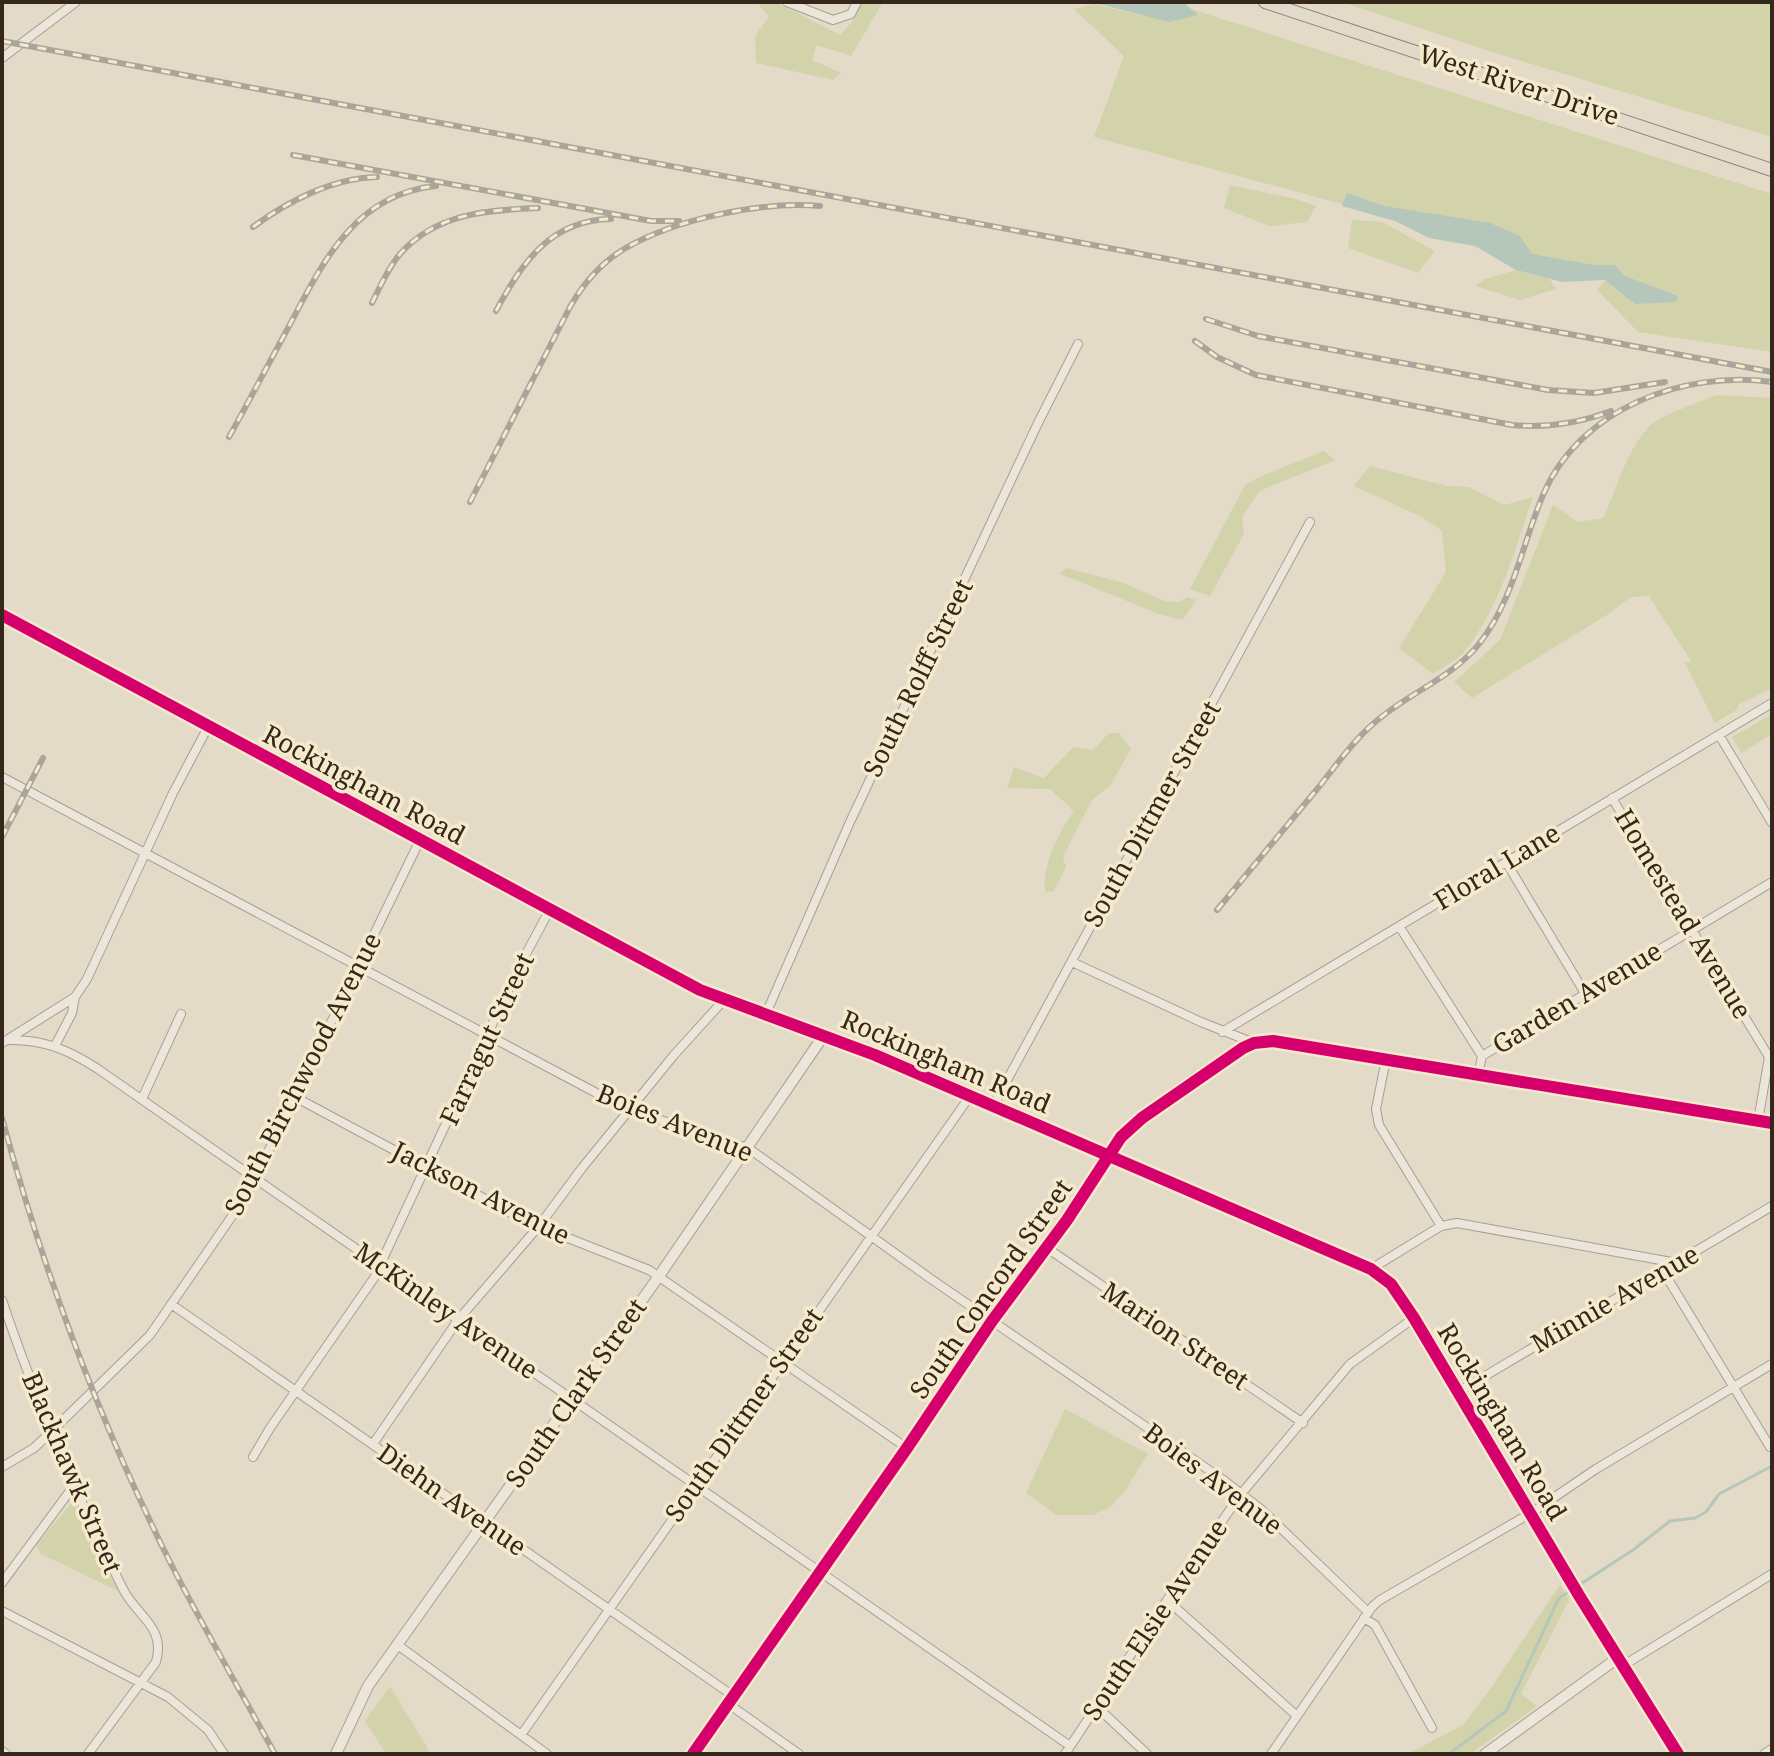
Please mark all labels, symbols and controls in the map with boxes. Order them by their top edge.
street label: West River Drive [1414,35,1624,133]
street label: South Rolff Street [854,573,981,782]
street label: South Dittmer Street [1074,694,1228,933]
street label: Rockingham Road [257,716,472,853]
street label: Homestead Avenue [1607,802,1761,1025]
street label: Floral Lane [1427,814,1566,918]
street label: South Birchwood Avenue [215,926,389,1221]
street label: Garden Avenue [1485,932,1668,1062]
street label: Farragut Street [430,946,542,1131]
street label: Rockingham Road [836,1001,1057,1121]
street label: Boies Avenue [592,1074,759,1170]
street label: Jackson Avenue [385,1131,577,1252]
street label: South Concord Street [901,1171,1080,1406]
street label: McKinley Avenue [347,1233,546,1387]
street label: Minnie Avenue [1524,1236,1705,1361]
street label: Marion Street [1095,1273,1256,1398]
street label: South Clark Street [496,1291,654,1494]
street label: South Dittmer Street [656,1300,831,1529]
street label: Rockingham Road [1430,1316,1576,1527]
street label: Blackhawk Street [14,1366,132,1579]
street label: Boies Avenue [1137,1414,1291,1542]
street label: Diehn Avenue [371,1435,534,1564]
street label: South Elsie Avenue [1073,1512,1235,1727]

